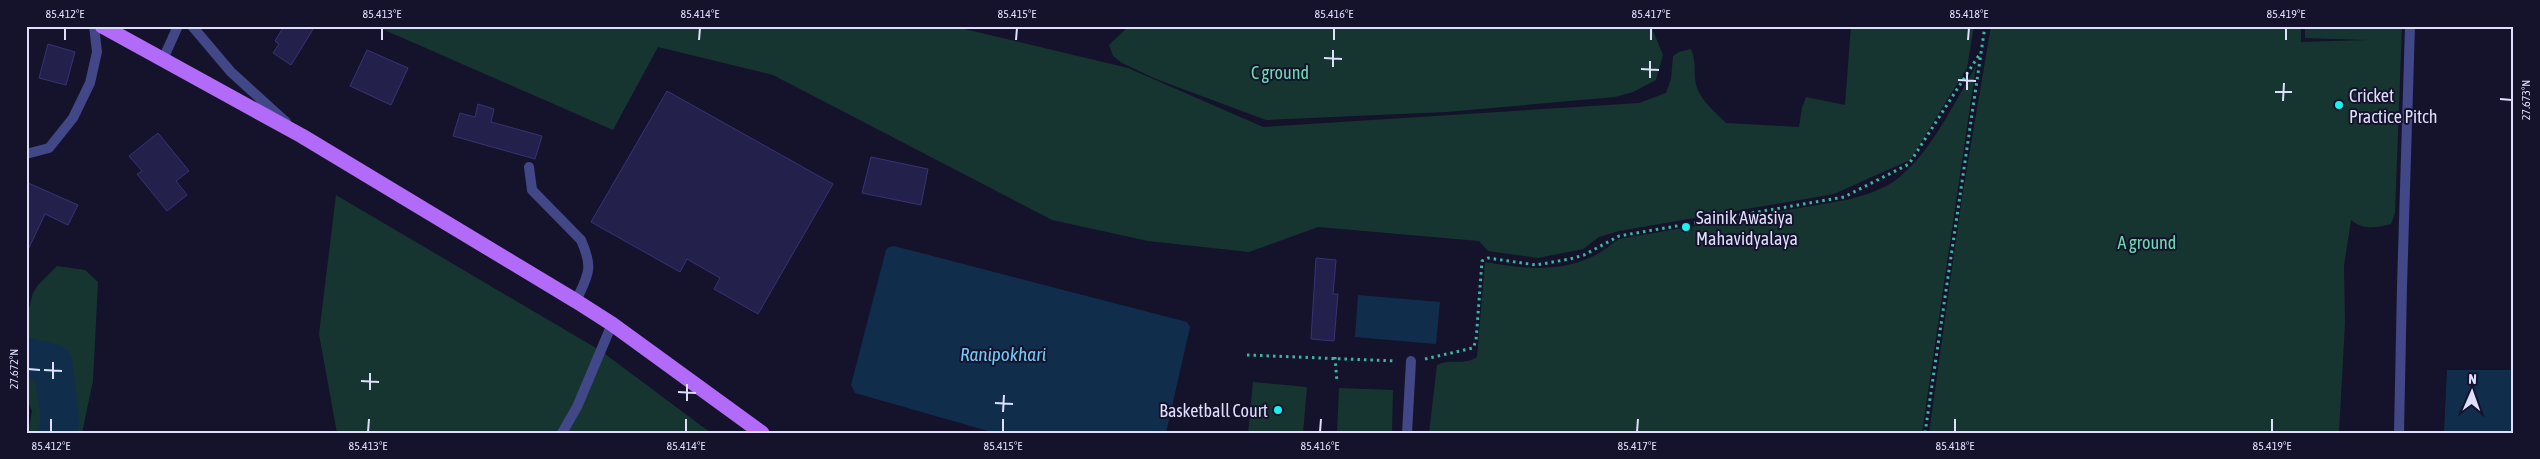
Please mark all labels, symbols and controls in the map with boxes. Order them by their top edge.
text: 85.412°E [46,7,84,21]
text: 85.413°E [363,7,401,21]
text: 85.414°E [681,7,719,21]
text: 85.415°E [998,7,1036,21]
text: 85.416°E [1315,7,1353,21]
text: 85.417°E [1632,7,1670,21]
text: 85.418°E [1950,7,1988,21]
text: 85.419°E [2267,7,2305,21]
park label: C ground [1251,62,1309,83]
text: 27.673°N [2519,80,2533,120]
place label: Cricket Practice Pitch [2349,85,2437,127]
marker: Cricket Practice Pitch [2333,99,2345,111]
place label: Sainik Awasiya Mahavidyalaya [1696,207,1798,249]
marker: Sainik Awasiya Mahavidyalaya [1680,221,1692,233]
park label: A ground [2118,232,2176,253]
water label: Ranipokhari [960,343,1046,365]
text: 27.672°N [7,349,21,389]
north arrow [2448,366,2498,416]
text: N [2468,371,2477,387]
place label: Basketball Court [1159,400,1268,421]
marker: Basketball Court [1272,404,1284,416]
text: 85.412°E [32,439,70,453]
text: 85.413°E [349,439,387,453]
text: 85.414°E [667,439,705,453]
text: 85.415°E [984,439,1022,453]
text: 85.416°E [1301,439,1339,453]
text: 85.417°E [1618,439,1656,453]
text: 85.418°E [1936,439,1974,453]
text: 85.419°E [2253,439,2291,453]

